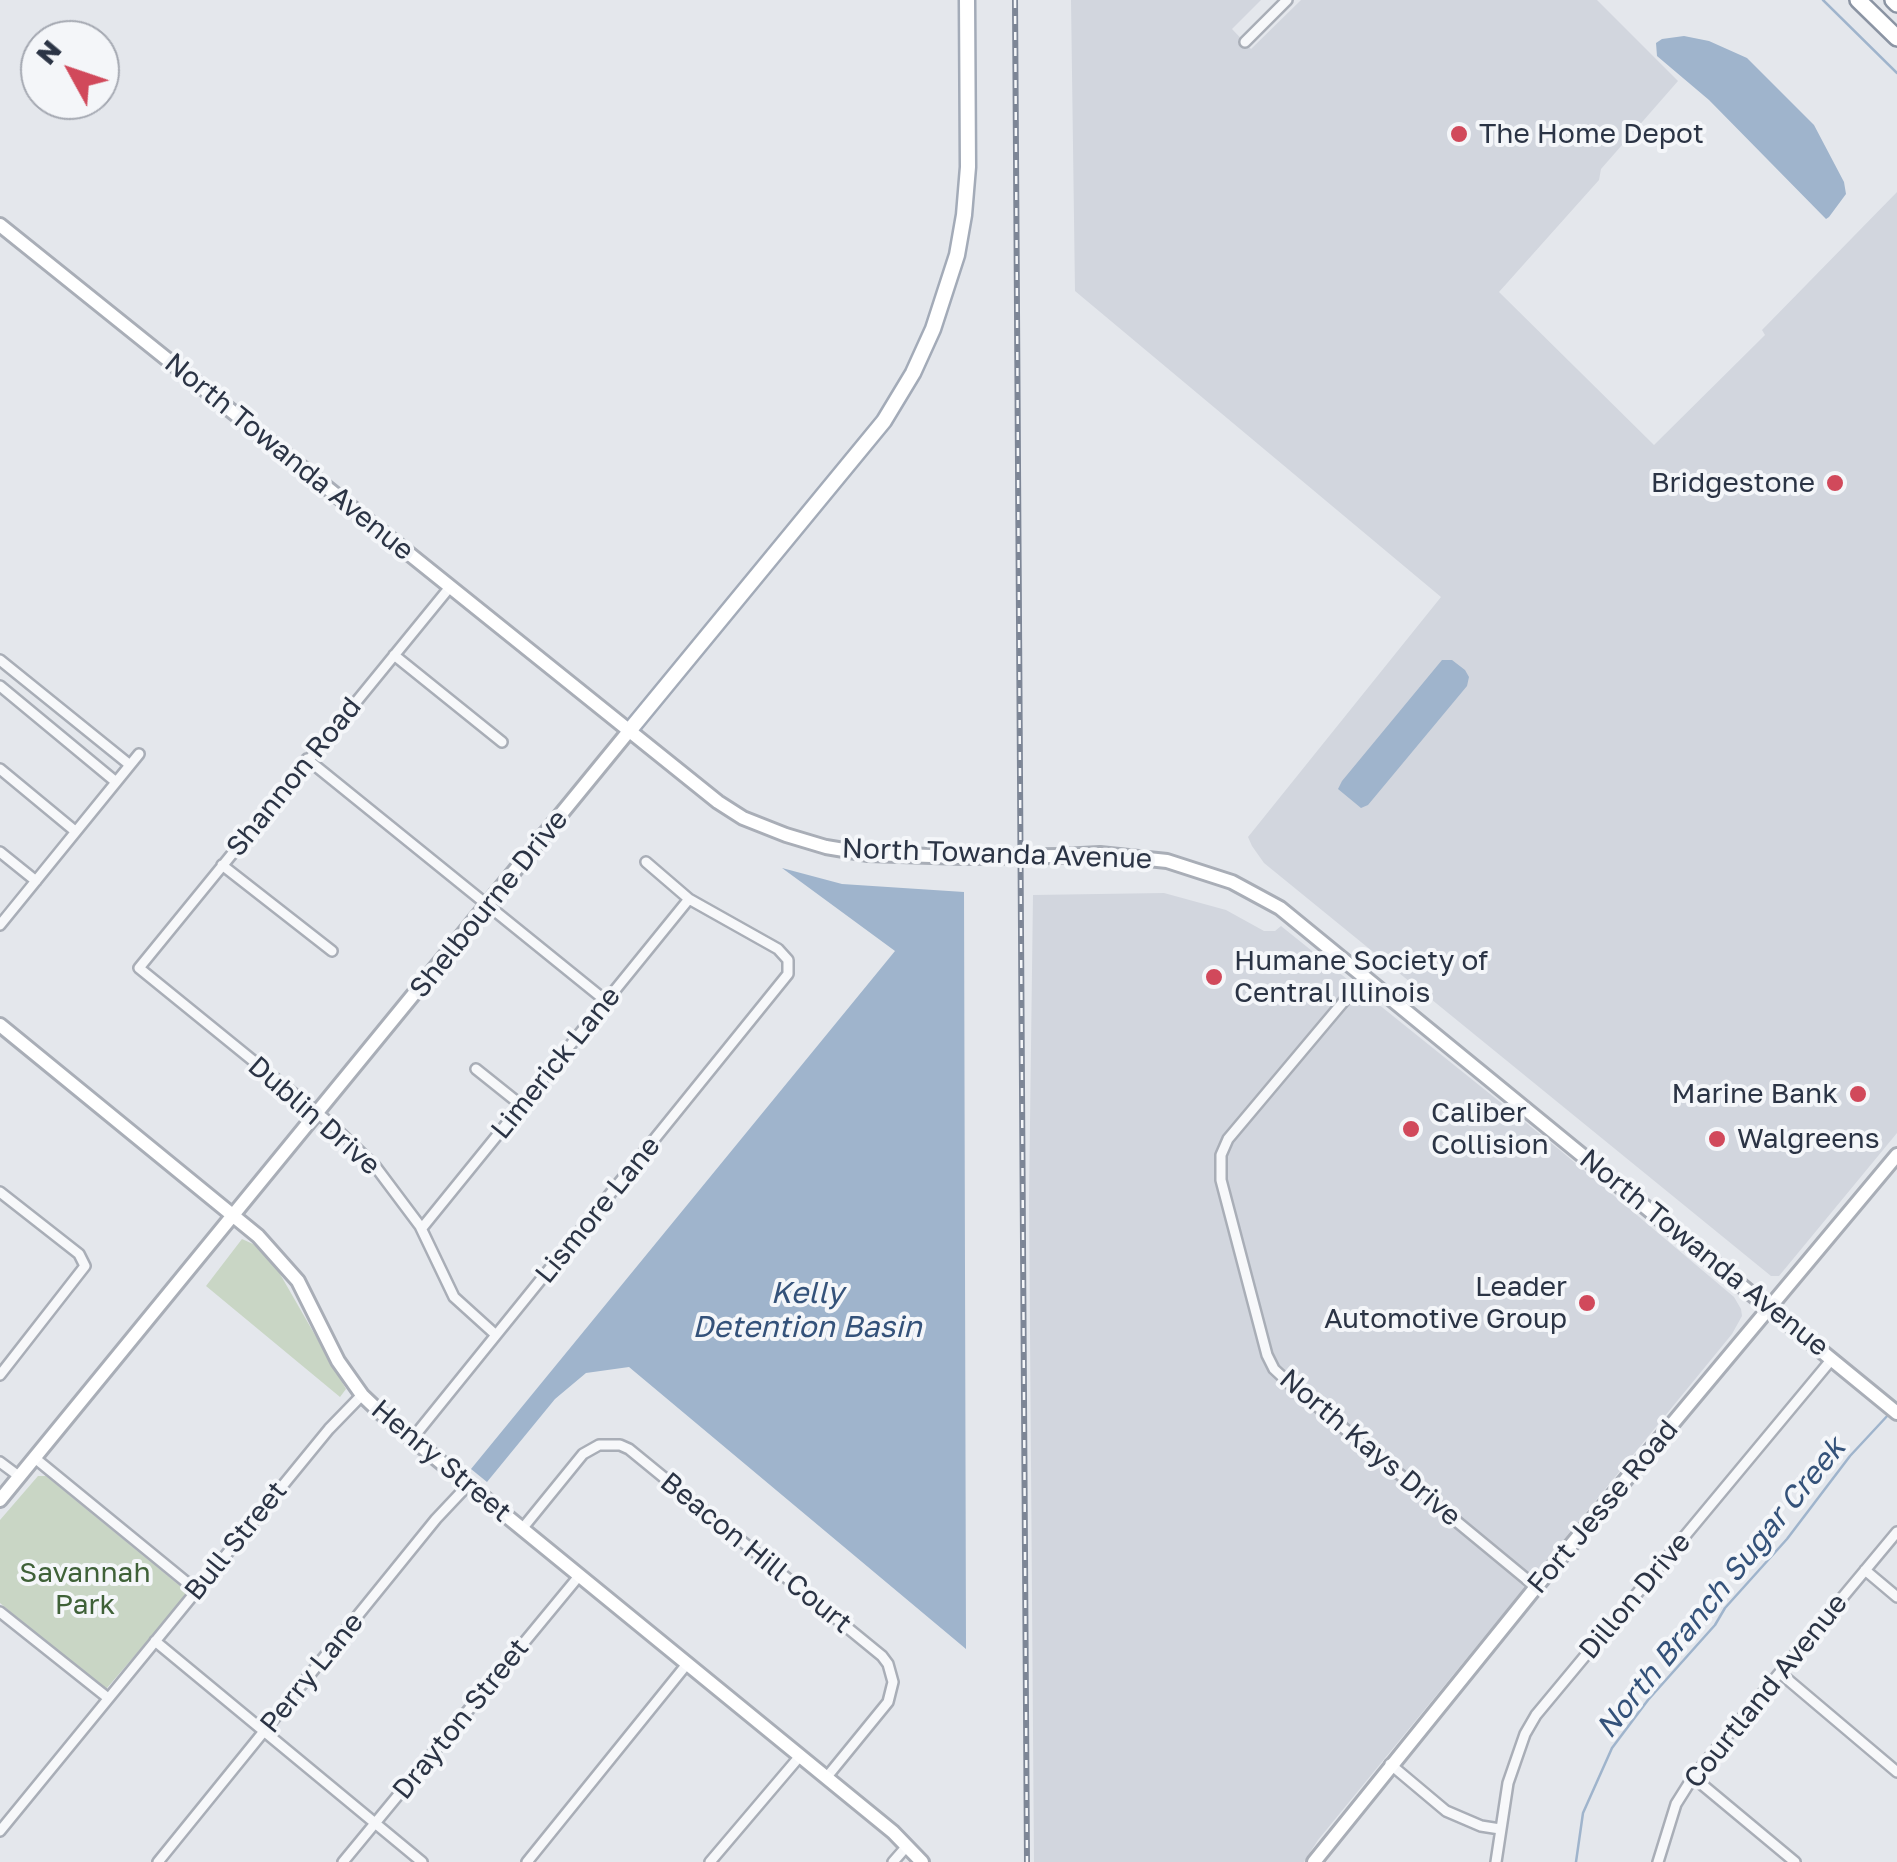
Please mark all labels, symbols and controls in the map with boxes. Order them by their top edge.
north arrow [20,20,120,120]
text: N [29,33,68,70]
place label: The Home Depot [1479,117,1704,151]
marker: The Home Depot [1448,123,1470,145]
street label: North Towanda Avenue [158,346,420,568]
place label: Bridgestone [1651,466,1815,500]
marker: Bridgestone [1824,472,1846,494]
street label: Shannon Road [220,691,368,863]
street label: Shelbourne Drive [403,803,575,1005]
street label: North Towanda Avenue [841,832,1153,876]
place label: Humane Society of Central Illinois [1234,944,1488,1010]
marker: Humane Society of Central Illinois [1203,966,1225,988]
street label: Limerick Lane [484,980,628,1146]
street label: Dublin Drive [241,1050,387,1182]
place label: Marine Bank [1672,1077,1838,1111]
marker: Marine Bank [1847,1083,1869,1105]
place label: Caliber Collision [1431,1096,1549,1162]
marker: Caliber Collision [1400,1118,1422,1140]
place label: Walgreens [1737,1122,1880,1156]
marker: Walgreens [1706,1128,1728,1150]
street label: Lismore Lane [529,1130,667,1290]
street label: North Towanda Avenue [1573,1142,1835,1364]
place label: Leader Automotive Group [1324,1270,1567,1336]
water label: Kelly Detention Basin [692,1275,922,1346]
marker: Leader Automotive Group [1576,1292,1598,1314]
street label: North Kays Drive [1273,1362,1467,1534]
street label: Henry Street [364,1393,518,1529]
street label: Fort Jesse Road [1521,1413,1685,1601]
water label: North Branch Sugar Creek [1589,1431,1853,1745]
street label: Beacon Hill Court [654,1466,858,1640]
street label: Bull Street [178,1475,294,1607]
street label: Dillon Drive [1572,1526,1698,1666]
park label: Savannah Park [19,1556,151,1622]
street label: Courtland Avenue [1677,1587,1855,1795]
street label: Perry Lane [253,1606,371,1740]
street label: Drayton Street [386,1632,536,1806]

